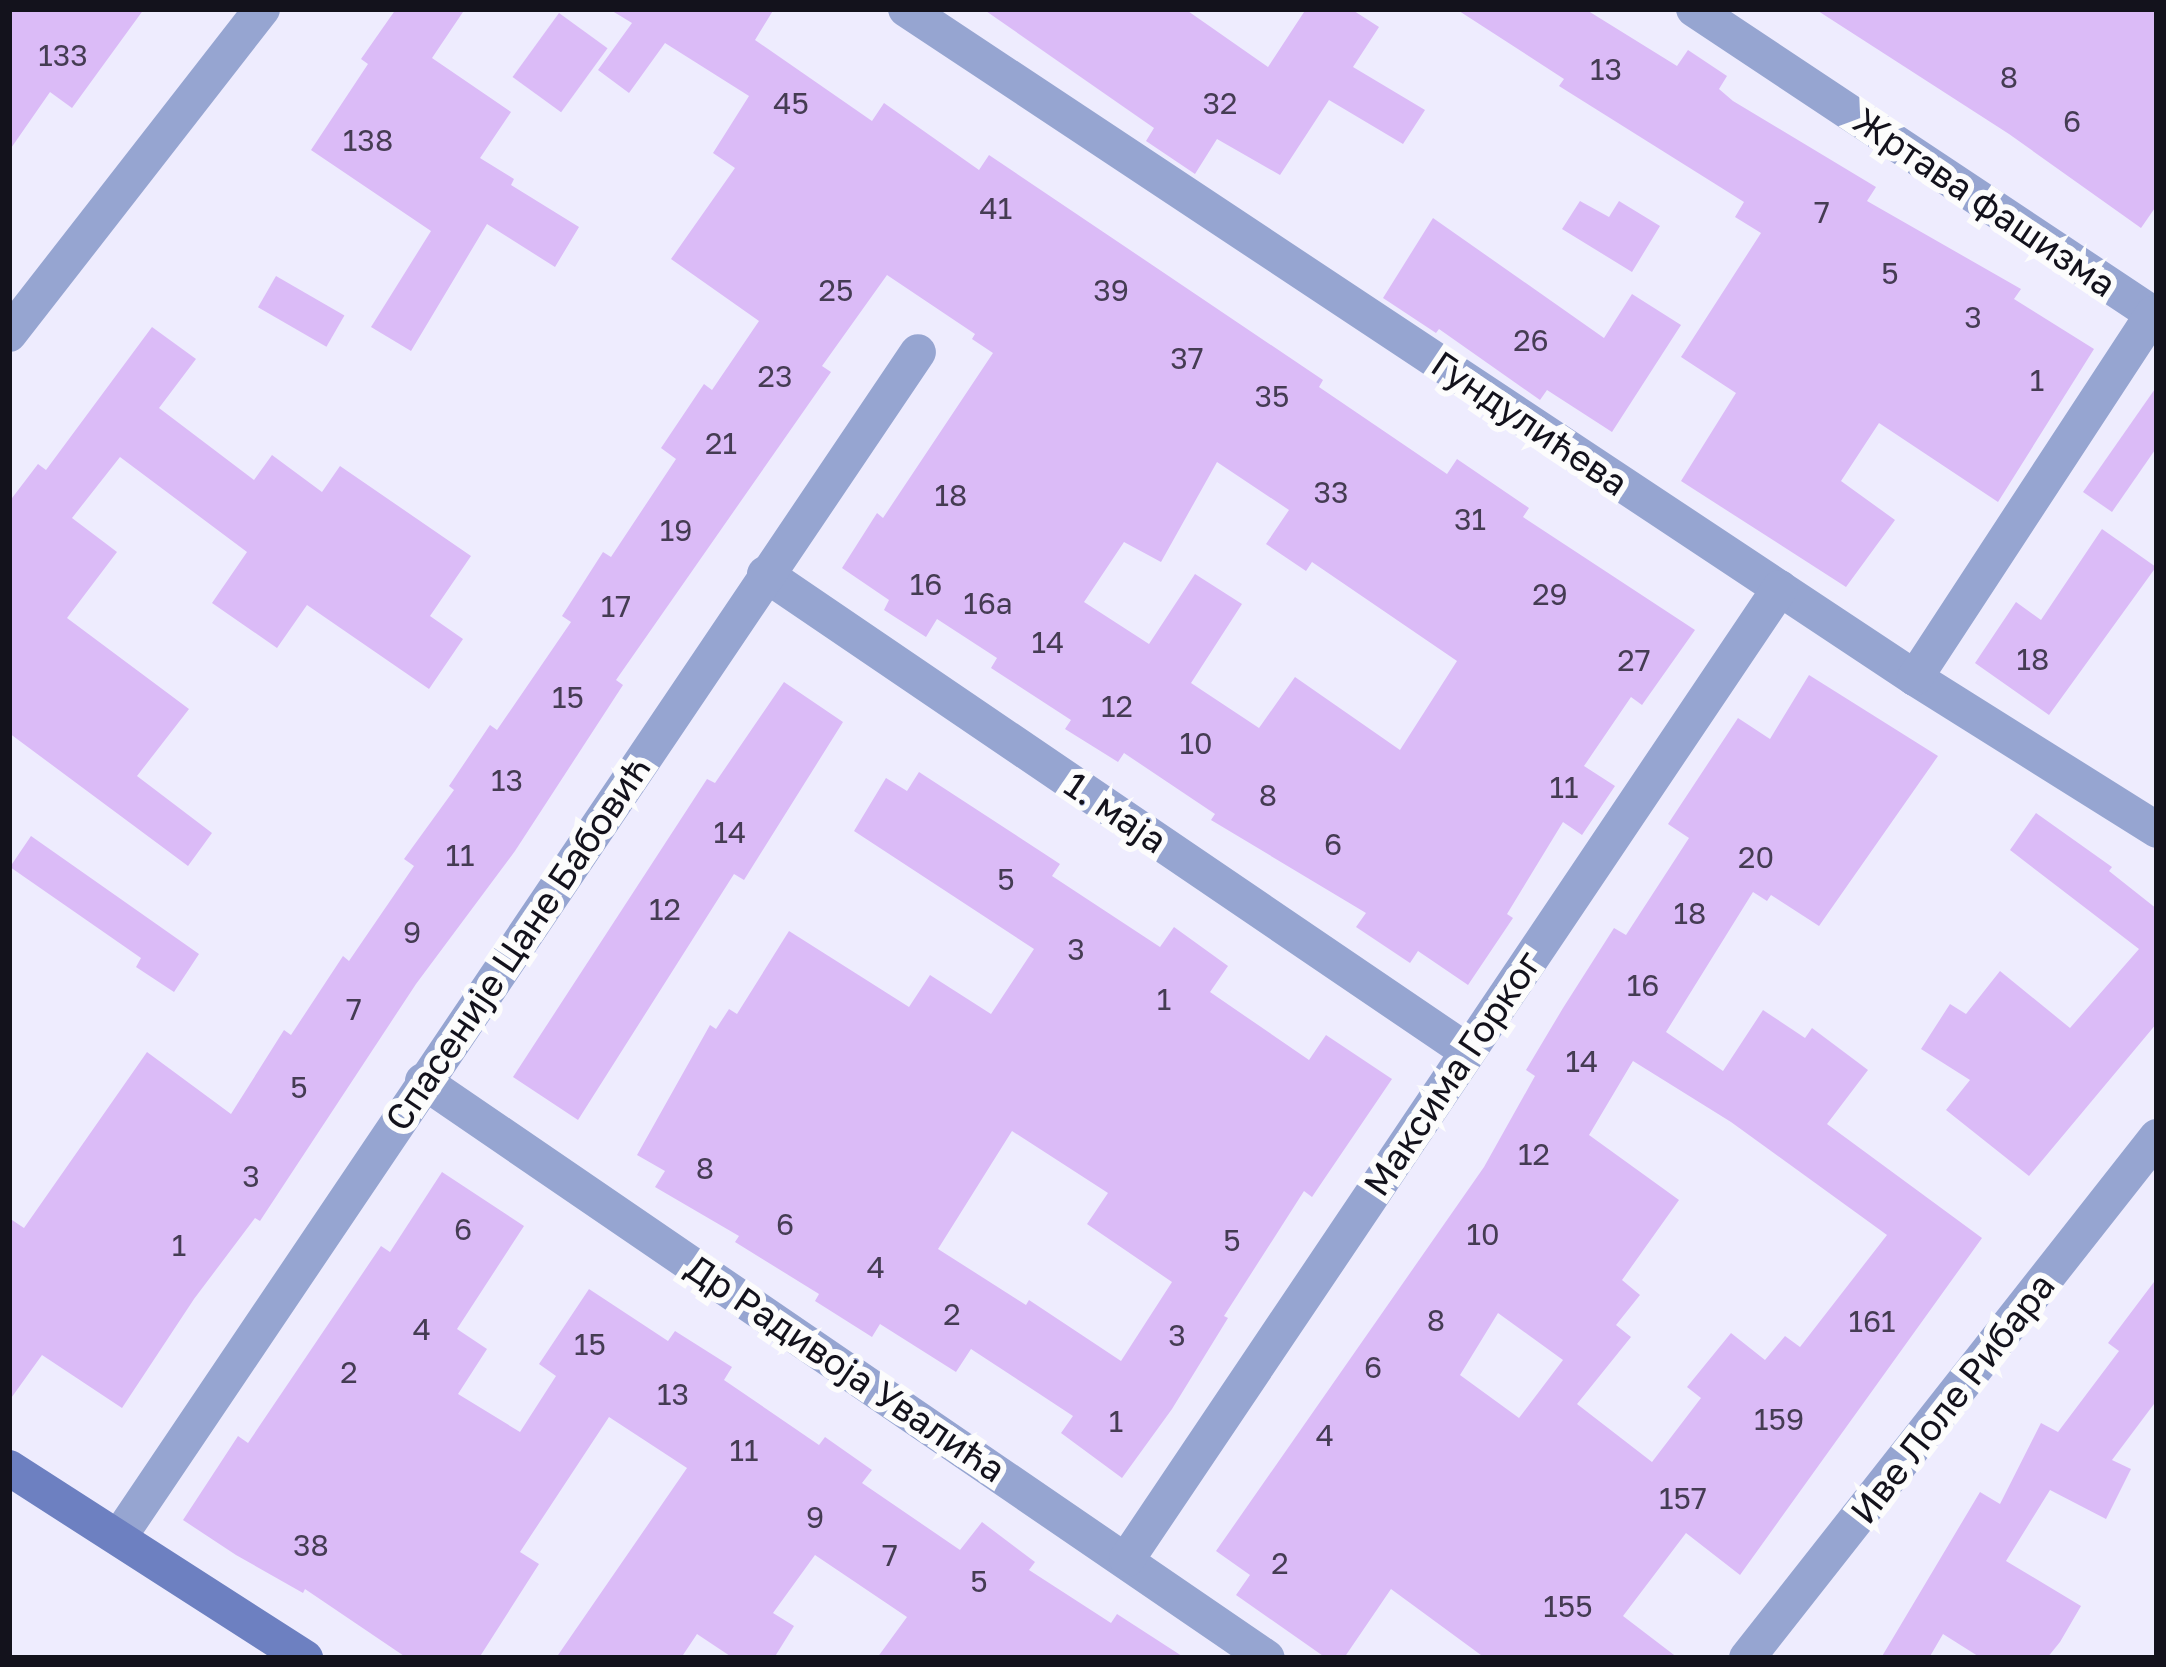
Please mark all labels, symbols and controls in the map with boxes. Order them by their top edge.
house number: 133 [38,37,88,73]
house number: 13 [1590,51,1622,87]
house number: 8 [2000,59,2018,95]
house number: 45 [773,85,809,121]
house number: 32 [1203,85,1237,121]
street label: Жртава фашизма [1846,98,2124,306]
house number: 6 [2063,103,2081,139]
house number: 138 [343,122,393,158]
house number: 41 [980,190,1012,226]
house number: 7 [1814,194,1830,230]
house number: 5 [1881,255,1899,291]
house number: 25 [819,272,853,308]
house number: 39 [1093,272,1129,308]
house number: 3 [1964,299,1982,335]
house number: 26 [1513,322,1549,358]
house number: 37 [1170,340,1204,376]
street label: Гундулићева [1424,342,1636,504]
house number: 23 [758,358,792,394]
house number: 1 [2030,362,2044,398]
house number: 35 [1255,378,1289,414]
house number: 21 [705,425,737,461]
house number: 33 [1313,474,1349,510]
house number: 18 [935,477,967,513]
house number: 31 [1454,501,1486,537]
house number: 19 [660,512,692,548]
house number: 16 [910,566,942,602]
house number: 29 [1532,576,1568,612]
house number: 16a [963,585,1013,621]
house number: 17 [601,588,631,624]
house number: 14 [1032,624,1064,660]
house number: 18 [2017,641,2049,677]
house number: 27 [1617,642,1651,678]
house number: 15 [552,679,584,715]
house number: 12 [1101,688,1133,724]
house number: 10 [1179,725,1213,761]
street label: Спасеније Цане Бабовић [376,748,658,1138]
house number: 13 [491,762,523,798]
street label: 1. маја [1057,762,1175,862]
house number: 11 [1549,769,1579,805]
house number: 8 [1259,777,1277,813]
house number: 14 [714,814,746,850]
house number: 6 [1324,826,1342,862]
house number: 11 [445,837,475,873]
house number: 20 [1738,839,1774,875]
house number: 5 [997,861,1015,897]
house number: 12 [649,891,681,927]
house number: 18 [1674,895,1706,931]
house number: 9 [403,914,421,950]
house number: 3 [1067,931,1085,967]
street label: Максима Горког [1354,942,1550,1204]
house number: 16 [1627,967,1659,1003]
house number: 1 [1157,981,1171,1017]
house number: 7 [346,991,362,1027]
house number: 14 [1566,1043,1598,1079]
house number: 5 [290,1069,308,1105]
house number: 12 [1518,1136,1550,1172]
house number: 8 [696,1150,714,1186]
house number: 3 [242,1158,260,1194]
house number: 6 [776,1206,794,1242]
house number: 6 [454,1211,472,1247]
house number: 10 [1466,1216,1500,1252]
house number: 5 [1223,1222,1241,1258]
house number: 1 [172,1227,186,1263]
street label: Др Радивоја Увалића [678,1245,1014,1491]
house number: 4 [867,1249,885,1285]
street label: Иве Лоле Рибара [1841,1264,2063,1532]
house number: 2 [943,1296,961,1332]
house number: 8 [1427,1302,1445,1338]
house number: 161 [1848,1303,1896,1339]
house number: 4 [413,1311,431,1347]
house number: 3 [1168,1317,1186,1353]
house number: 15 [574,1326,606,1362]
house number: 6 [1364,1349,1382,1385]
house number: 2 [340,1354,358,1390]
house number: 13 [657,1376,689,1412]
house number: 159 [1754,1401,1804,1437]
house number: 1 [1109,1403,1123,1439]
house number: 4 [1316,1417,1334,1453]
house number: 11 [729,1432,759,1468]
house number: 157 [1659,1480,1707,1516]
house number: 9 [806,1499,824,1535]
house number: 38 [293,1527,329,1563]
house number: 7 [882,1537,898,1573]
house number: 2 [1271,1545,1289,1581]
house number: 5 [970,1563,988,1599]
house number: 155 [1543,1588,1593,1624]

